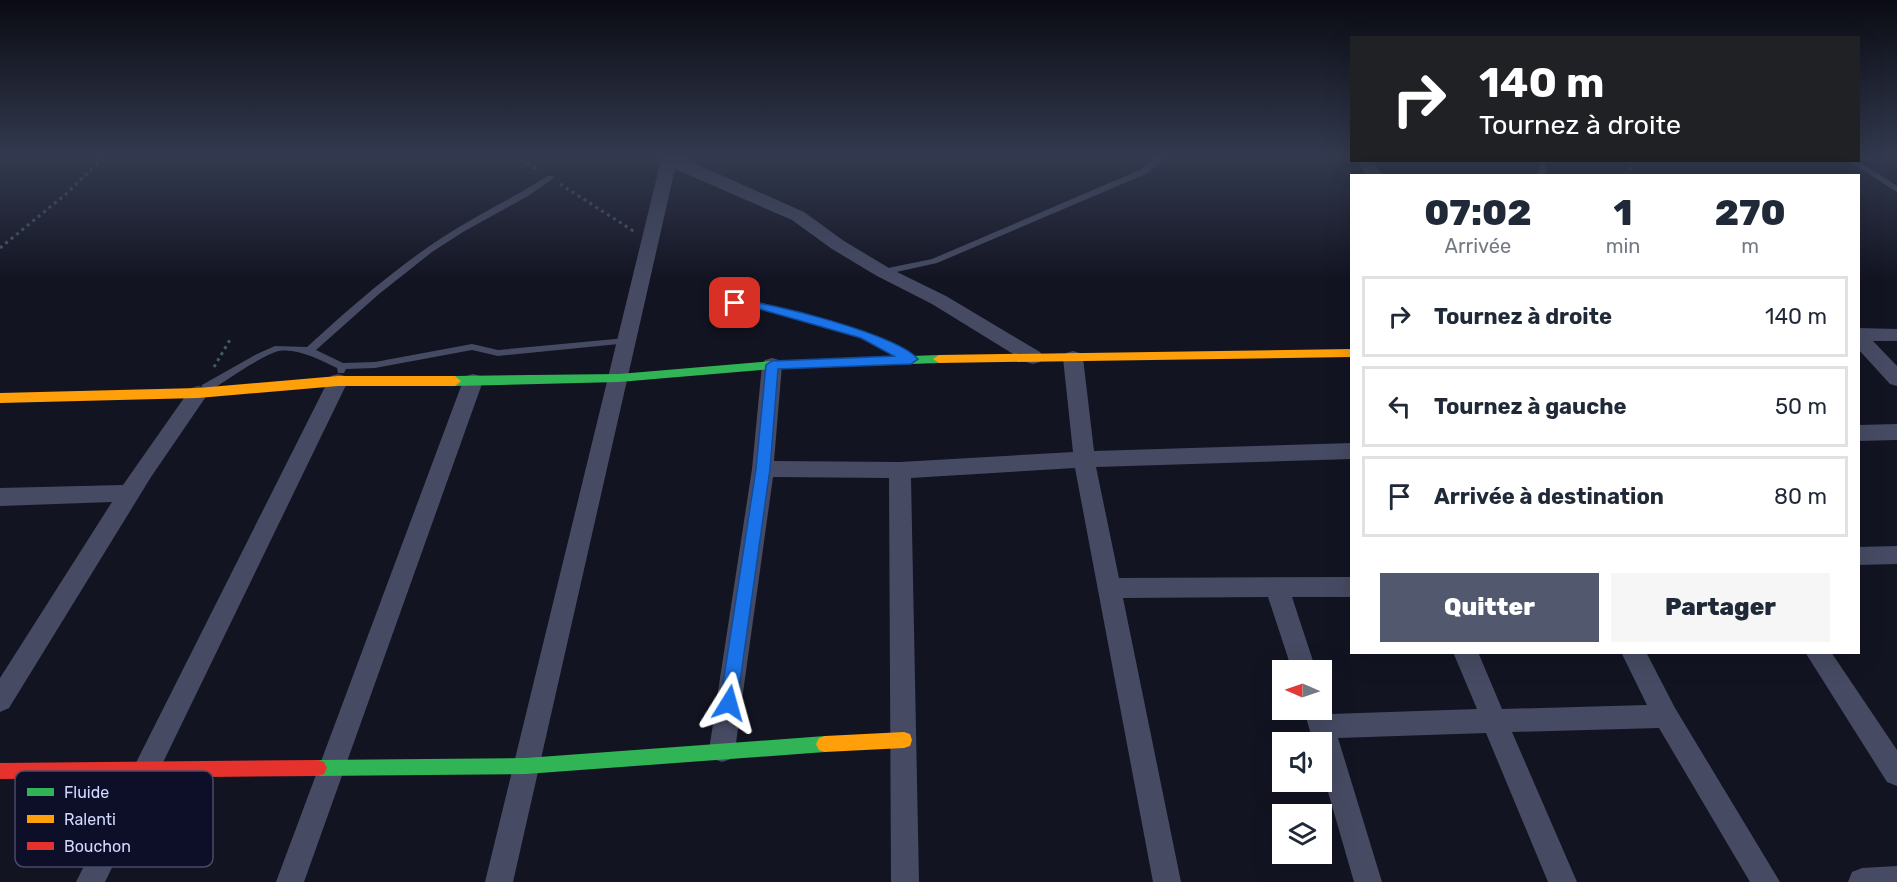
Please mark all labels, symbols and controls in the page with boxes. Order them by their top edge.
text: 140 m [1479,58,1605,108]
icon: right [1380,60,1458,138]
text: Tournez à droite [1479,109,1681,141]
text: 07:02 [1424,191,1532,234]
text: 1 [1614,191,1633,234]
text: 270 [1715,191,1786,234]
text: Arrivée [1445,234,1511,258]
text: min [1606,234,1640,258]
text: m [1741,234,1759,258]
pin [709,277,760,328]
icon: arrive [718,286,751,319]
icon: right [1383,300,1416,333]
text: Tournez à droite [1434,303,1612,330]
text: 140 m [1765,303,1827,330]
icon: left [1383,390,1416,423]
text: Tournez à gauche [1434,393,1627,420]
text: 50 m [1775,393,1827,420]
icon: arrive [1383,480,1416,513]
text: Arrivée à destination [1434,483,1664,510]
text: 80 m [1774,483,1827,510]
button: Quitter [1380,573,1599,642]
button: Partager [1611,573,1830,642]
north arrow [1272,660,1332,720]
map controls [1272,660,1332,864]
position arrow [697,671,761,735]
button: sound [1272,732,1332,792]
legend [15,771,213,867]
text: Fluide [64,783,109,802]
button: layers [1272,804,1332,864]
text: Ralenti [64,810,116,829]
text: Bouchon [64,837,131,856]

